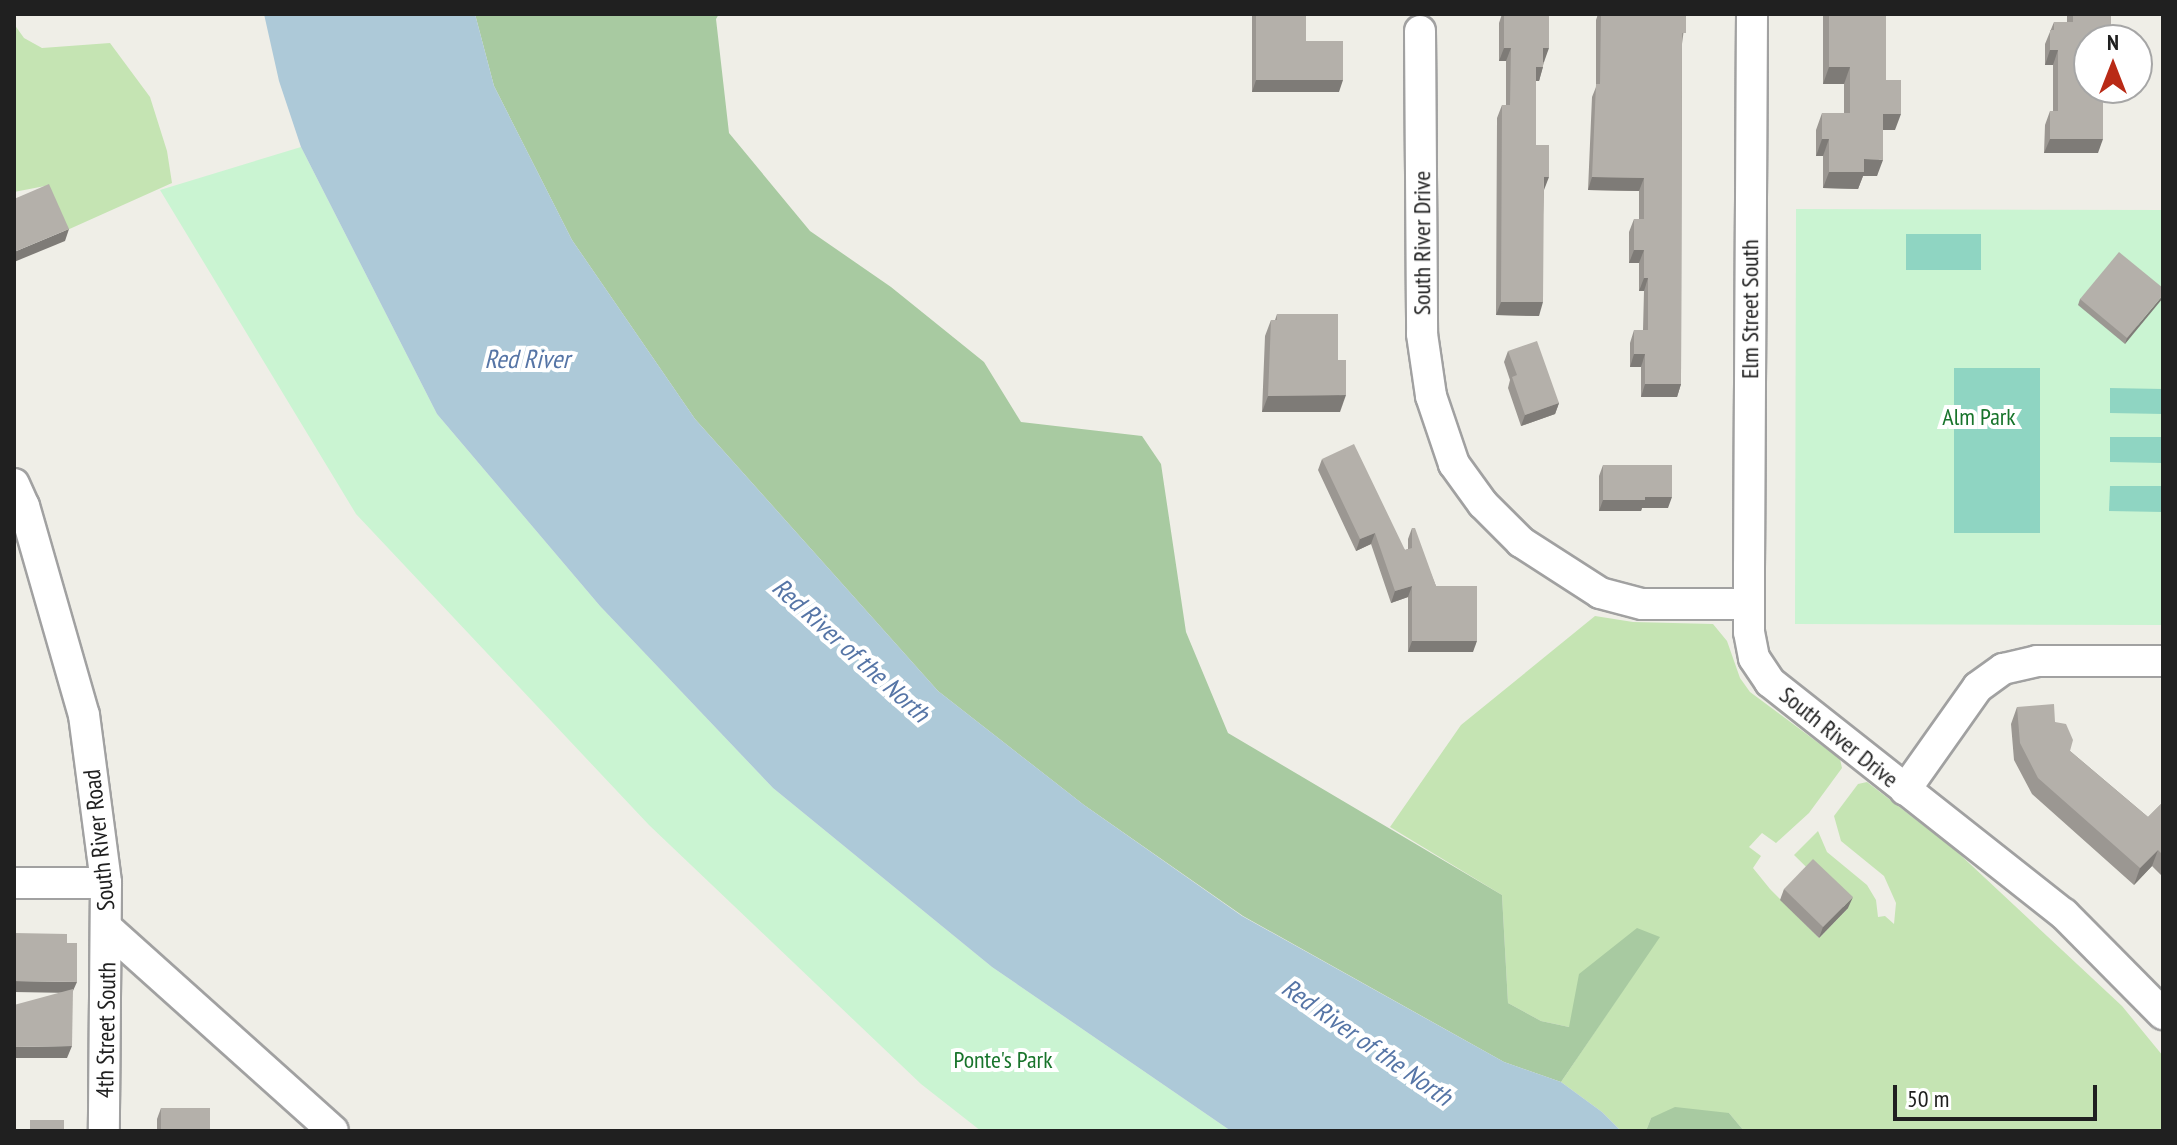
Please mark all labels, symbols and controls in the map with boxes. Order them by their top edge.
north arrow [2073,24,2153,104]
text: N [2107,28,2119,56]
street label: South River Drive [1408,171,1436,315]
street label: Elm Street South [1736,239,1764,379]
water label: Red River [484,343,570,375]
park label: Alm Park [1942,403,2016,431]
water label: Red River of the North [766,571,936,729]
street label: South River Drive [1774,680,1904,794]
street label: South River Road [77,768,121,912]
street label: 4th Street South [90,962,122,1098]
water label: Red River of the North [1276,972,1458,1112]
park label: Ponte's Park [954,1046,1052,1074]
scale bar [1897,1069,2101,1119]
text: 50 m [1907,1083,1949,1114]

